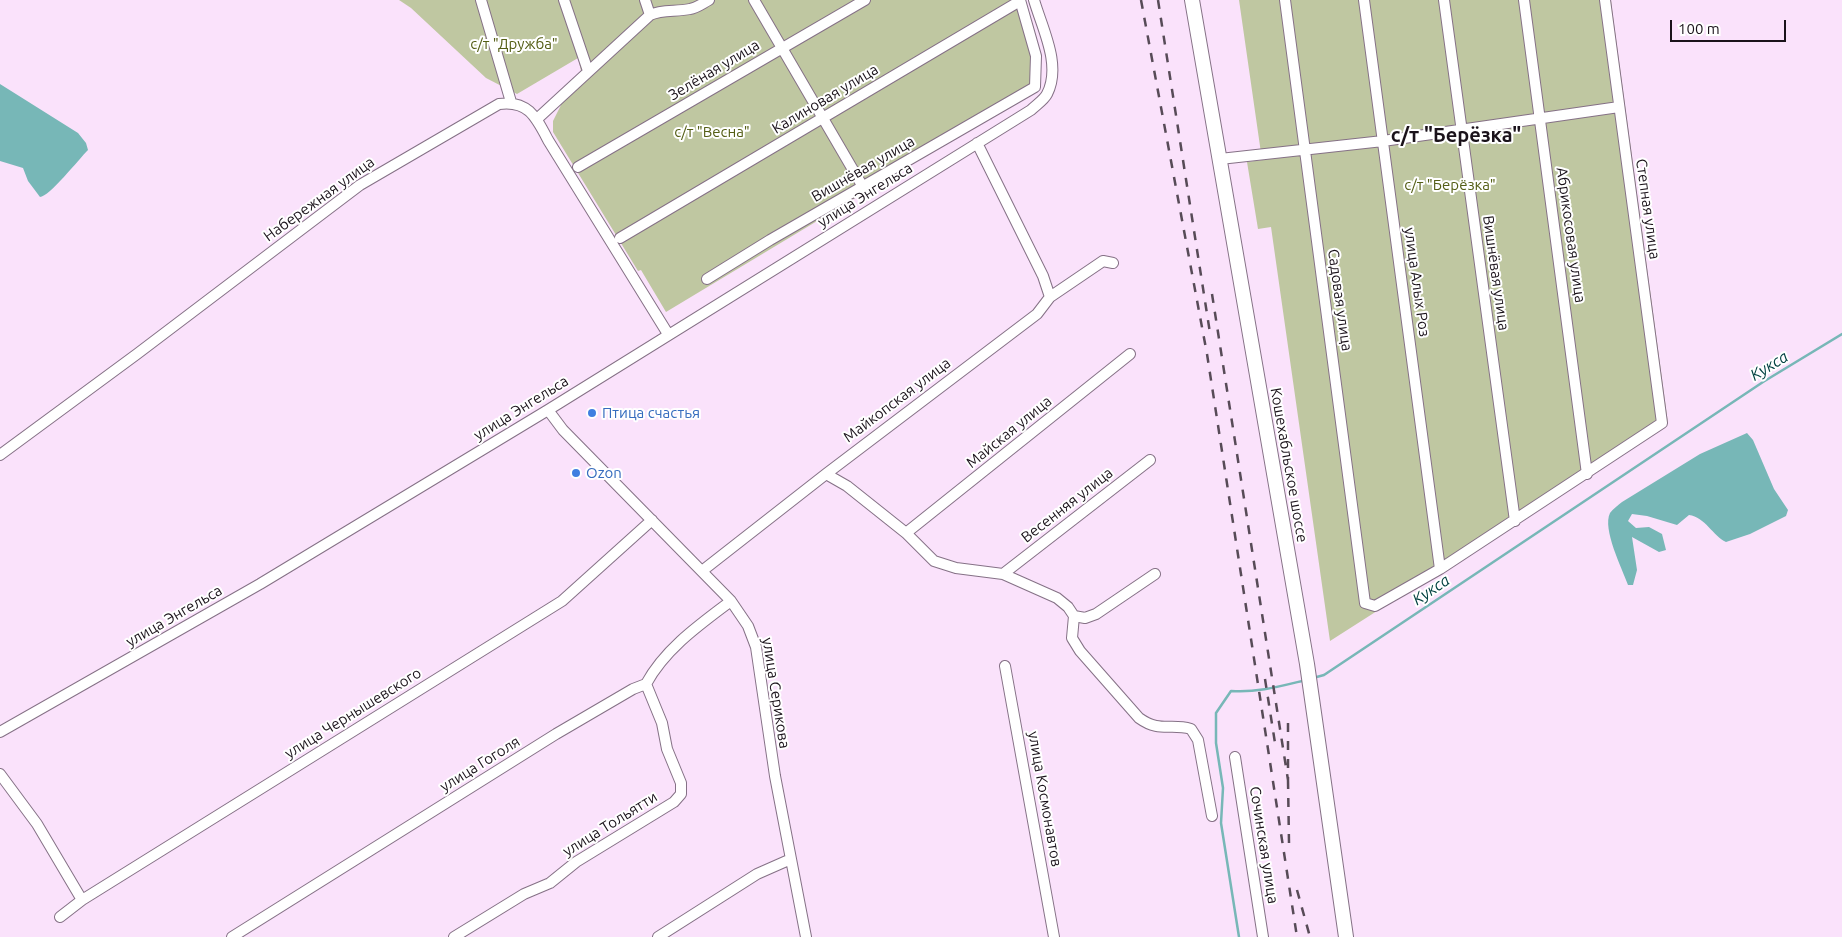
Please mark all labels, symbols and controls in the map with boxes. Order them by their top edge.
scale bar [1672,10,1788,42]
text: 100 m [1678,20,1720,37]
park label: с/т "Дружба" [470,35,558,53]
street label: Зелёная улица [665,36,763,104]
street label: Калиновая улица [769,60,881,138]
park label: с/т "Весна" [674,123,750,141]
district label: с/т "Берёзка" [1391,123,1521,147]
street label: Вишнёвая улица [808,132,918,206]
street label: Набережная улица [260,153,378,245]
street label: Степная улица [1632,157,1664,261]
street label: улица Энгельса [814,159,916,231]
street label: Абрикосовая улица [1553,166,1589,304]
park label: с/т "Берёзка" [1404,176,1496,194]
street label: Вишнёвая улица [1479,214,1513,332]
street label: улица Алых Роз [1400,226,1434,338]
street label: Садовая улица [1324,248,1356,352]
water label: Кукса [1747,347,1791,385]
street label: Майкопская улица [840,354,954,446]
street label: улица Энгельса [470,372,572,444]
street label: Кошехабльское шоссе [1267,386,1311,544]
street label: Майская улица [963,392,1055,472]
place label: Птица счастья [602,404,700,422]
marker: Птица счастья [586,407,598,419]
place label: Ozon [586,464,622,482]
street label: Весенняя улица [1018,464,1116,546]
marker: Ozon [570,467,582,479]
water label: Кукса [1409,571,1453,609]
street label: улица Энгельса [123,581,225,651]
street label: улица Серикова [758,636,794,750]
street label: улица Чернышевского [281,664,425,762]
street label: улица Космонавтов [1024,730,1066,868]
street label: улица Гоголя [437,732,523,796]
street label: Сочинская улица [1246,785,1282,905]
street label: улица Тольятти [559,788,661,860]

